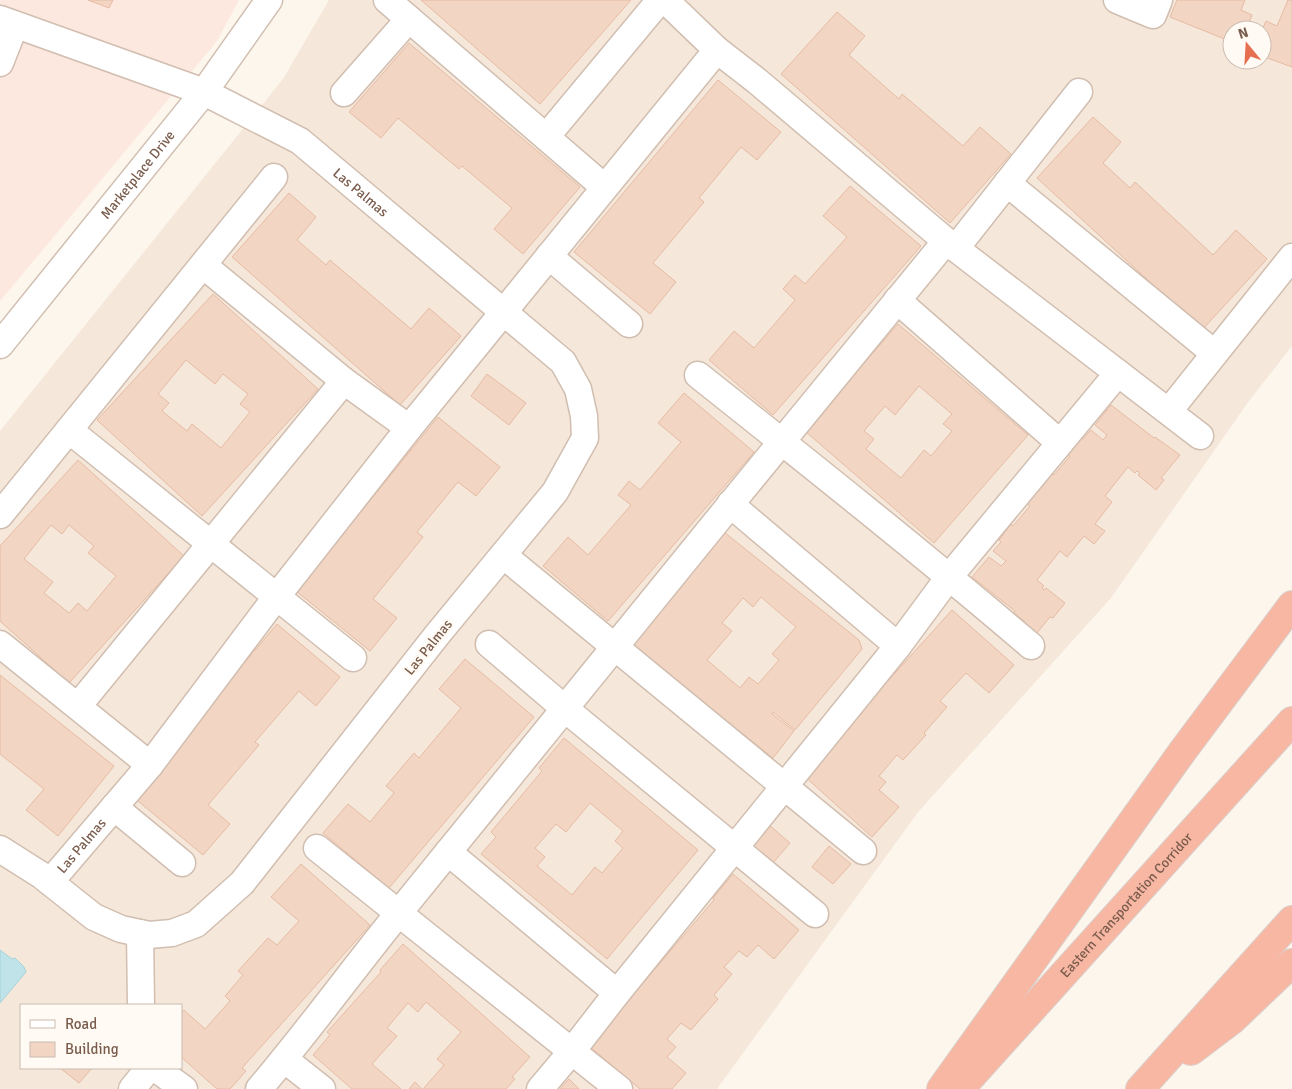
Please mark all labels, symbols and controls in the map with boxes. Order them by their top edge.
north arrow [1222,20,1272,70]
text: N [1236,24,1250,43]
street label: Marketplace Drive [97,127,179,223]
street label: Las Palmas [330,165,392,221]
street label: Las Palmas [401,616,456,679]
street label: Las Palmas [53,815,110,877]
street label: Eastern Transportation Corridor [1057,828,1197,981]
legend [20,1004,182,1069]
text: Road [65,1015,97,1033]
text: Building [65,1040,119,1058]

